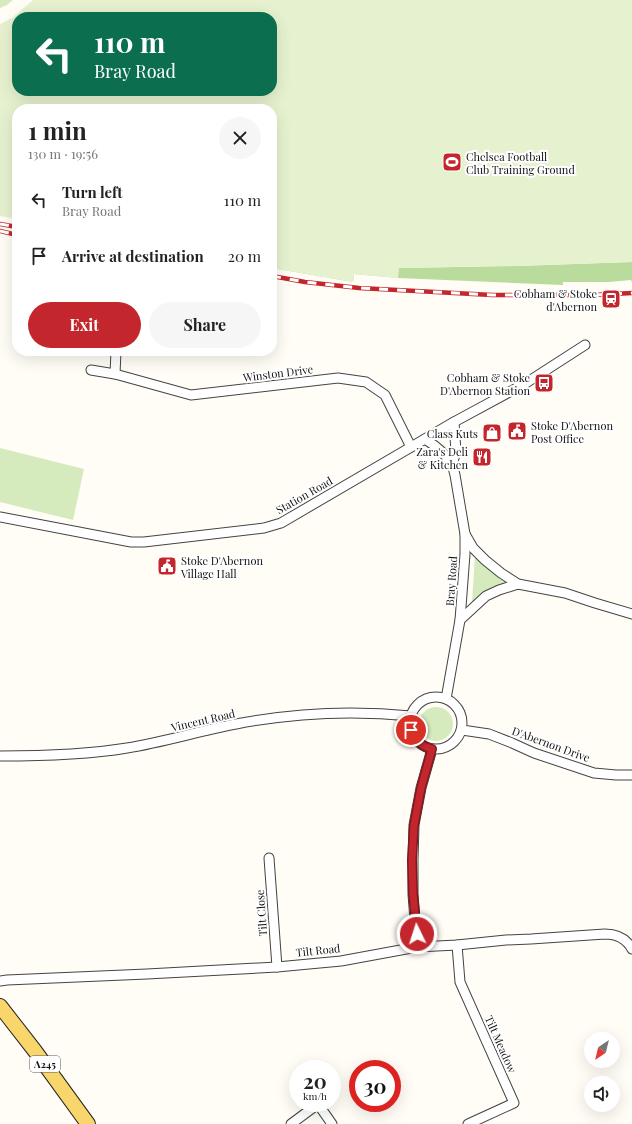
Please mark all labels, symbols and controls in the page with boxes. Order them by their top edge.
text: 110 m [94,23,165,60]
icon: left [28,28,80,80]
text: Bray Road [94,59,176,83]
text: 1 min [28,114,87,146]
button: close [219,117,261,159]
text: 130 m · 19:56 [28,145,98,162]
place label: Chelsea Football Club Training Ground [466,149,575,177]
sports icon: Chelsea Football Club Training Ground [441,151,463,173]
text: Turn left [62,182,123,202]
icon: left [28,189,50,211]
text: 110 m [224,190,261,210]
text: Bray Road [62,202,121,219]
icon: arrive [28,245,50,267]
text: Arrive at destination [62,246,204,266]
text: 20 m [228,246,261,266]
place label: Cobham & Stoke d'Abernon [514,286,597,314]
station icon: Cobham & Stoke d'Abernon [600,288,622,310]
button: Exit [28,302,141,348]
button: Share [149,302,261,348]
street label: Winston Drive [241,361,314,385]
place label: Cobham & Stoke D'Abernon Station [440,370,530,398]
bus stop icon: Cobham & Stoke D'Abernon Station [533,372,555,394]
place label: Stoke D'Abernon Post Office [531,418,613,446]
public building icon: Stoke D'Abernon Post Office [506,420,528,442]
shop icon: Class Kuts [481,422,503,444]
place label: Class Kuts [427,426,478,441]
place label: Zara's Deli & Kitchen [416,444,468,472]
restaurant icon: Zara's Deli & Kitchen [471,446,493,468]
street label: Station Road [273,473,335,517]
place label: Stoke D'Abernon Village Hall [180,553,263,581]
public building icon: Stoke D'Abernon Village Hall [156,555,178,577]
street label: Bray Road [442,555,460,607]
street label: Vincent Road [168,705,237,735]
pin [394,713,428,747]
icon: arrive [400,719,422,741]
street label: D'Abernon Drive [510,723,592,765]
street label: Tilt Close [252,889,270,937]
position arrow [396,913,438,955]
street label: Tilt Road [295,940,342,960]
street label: Tilt Meadow [482,1013,520,1075]
north arrow [584,1032,620,1068]
map controls [584,1032,620,1112]
road number: A245 [30,1056,60,1072]
speed limit sign: 30 [349,1060,401,1112]
text: 20 [303,1067,327,1094]
button: sound [584,1076,620,1112]
text: km/h [303,1089,327,1103]

